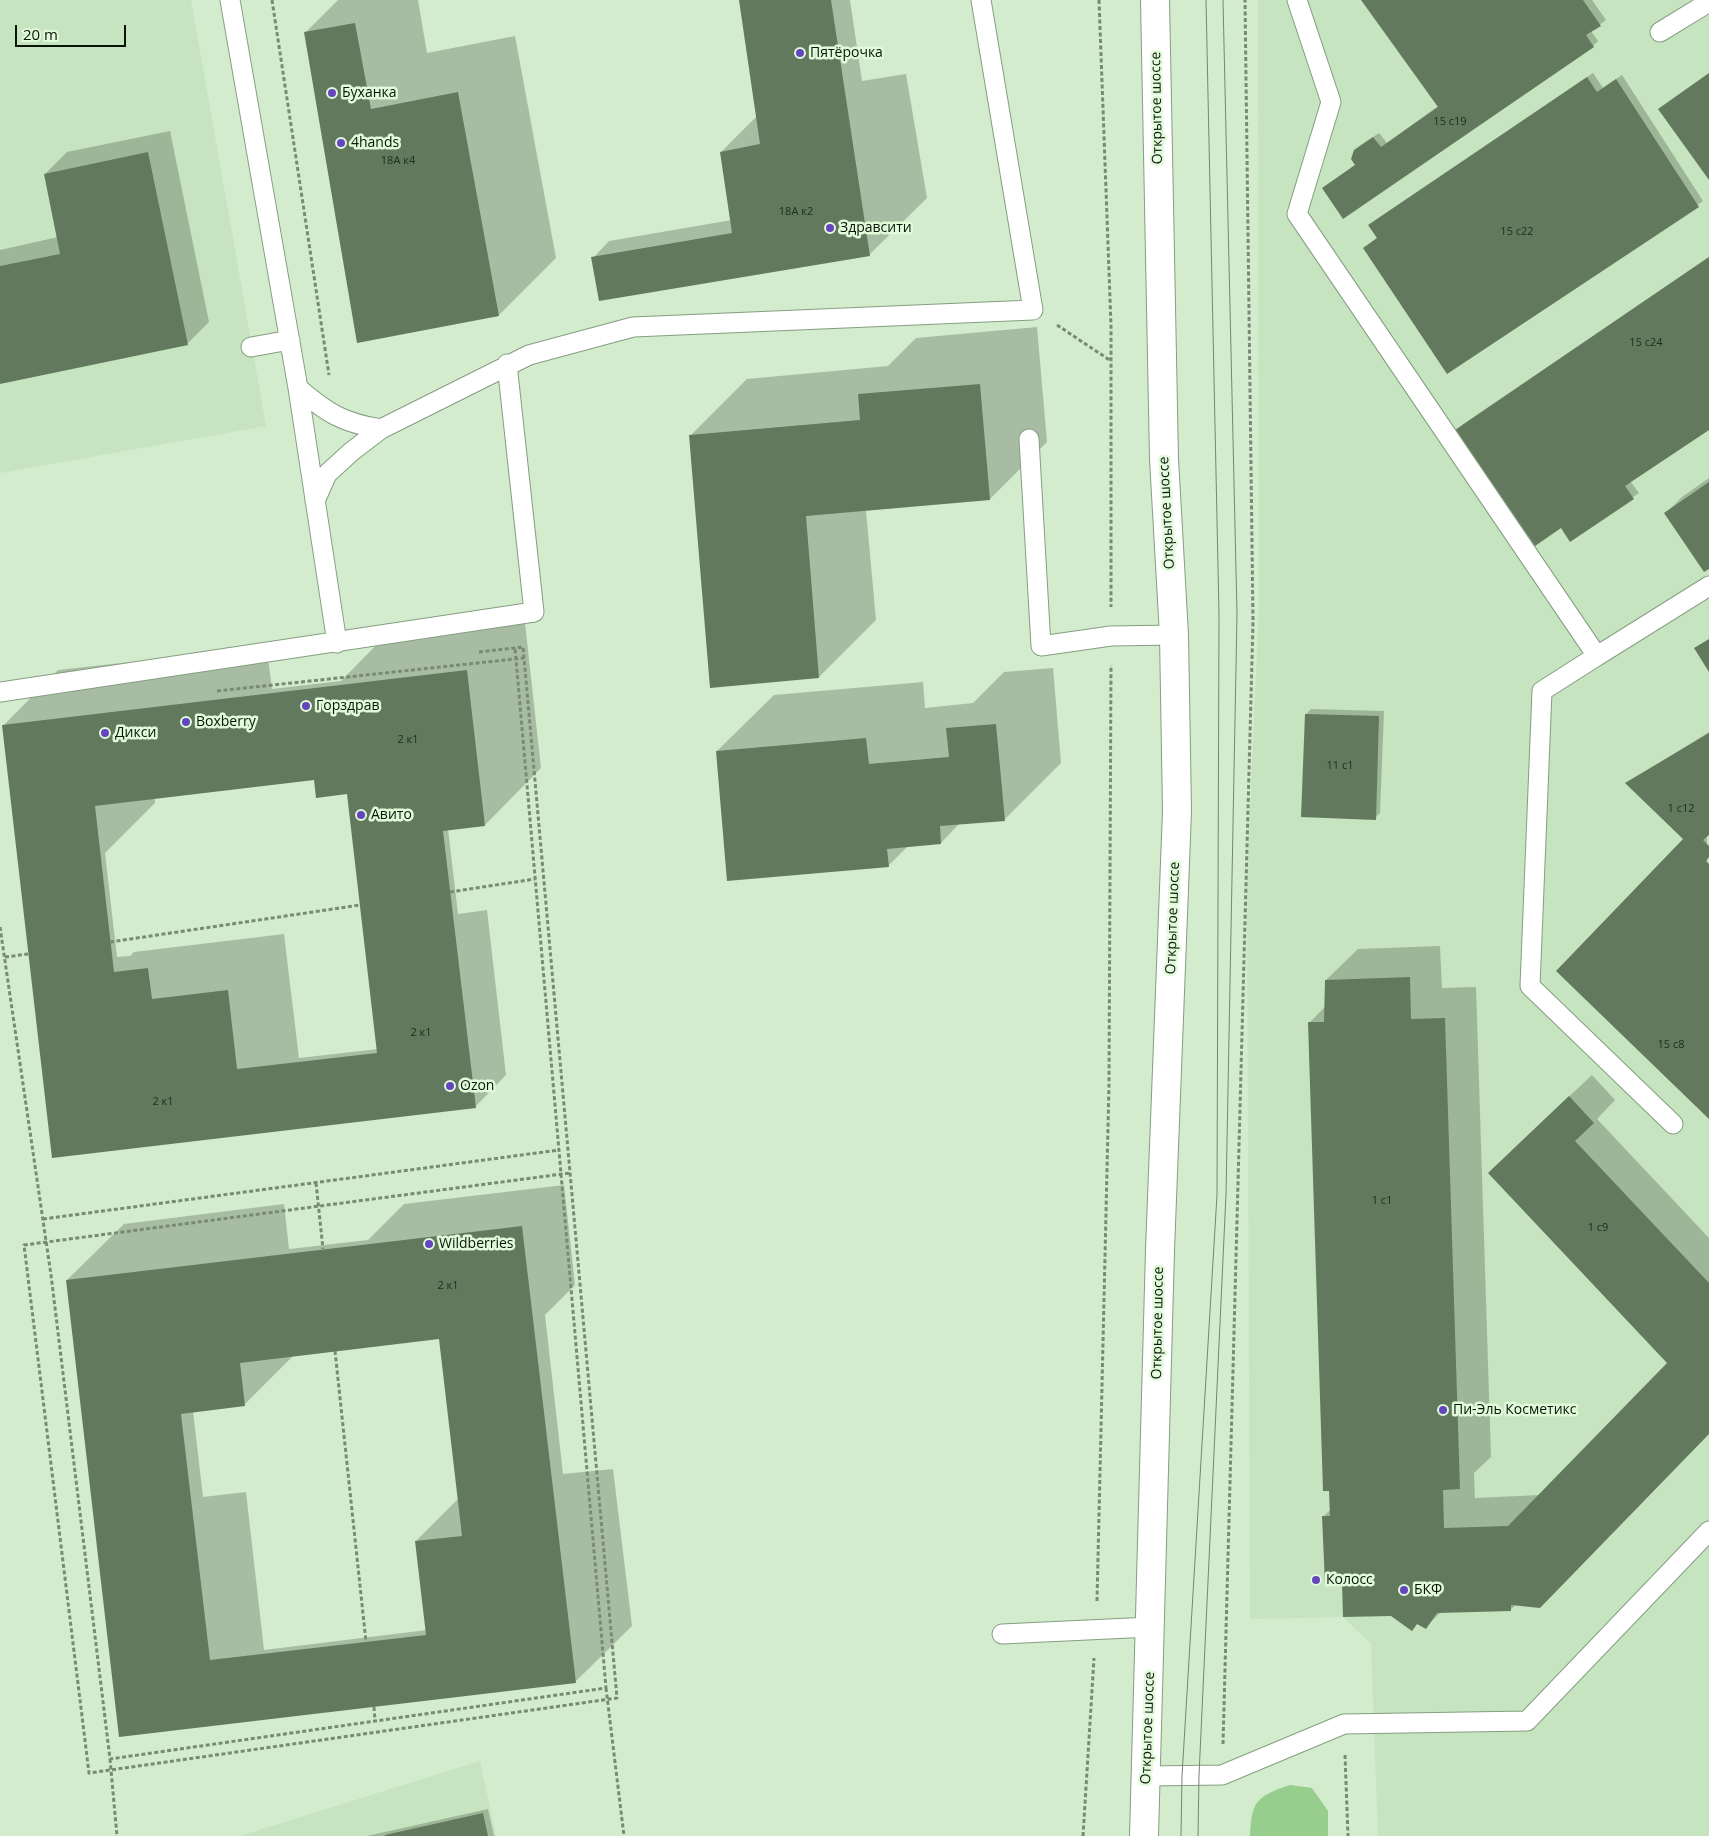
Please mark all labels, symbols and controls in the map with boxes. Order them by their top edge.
scale bar [18,15,129,47]
text: 20 m [23,24,58,44]
place label: Пятёрочка [810,45,883,61]
marker: Пятёрочка [794,47,806,59]
street label: Открытое шоссе [1148,52,1166,164]
place label: Буханка [342,85,397,101]
marker: Буханка [326,87,338,99]
house number: 15 с19 [1433,115,1467,129]
place label: 4hands [351,135,399,151]
marker: 4hands [335,137,347,149]
house number: 18А к4 [381,154,415,168]
house number: 18А к2 [779,205,813,219]
place label: Здравсити [840,220,912,236]
marker: Здравсити [824,222,836,234]
house number: 15 с22 [1500,225,1534,239]
house number: 15 с24 [1629,336,1663,350]
street label: Открытое шоссе [1156,456,1178,570]
place label: Горздрав [316,698,379,714]
marker: Горздрав [300,700,312,712]
place label: Boxberry [196,714,256,730]
marker: Boxberry [180,716,192,728]
place label: Дикси [115,725,156,741]
marker: Дикси [99,727,111,739]
house number: 2 к1 [397,733,419,747]
house number: 11 с1 [1327,759,1353,773]
house number: 1 с12 [1668,802,1694,816]
place label: Авито [371,807,412,823]
marker: Авито [355,809,367,821]
street label: Открытое шоссе [1163,861,1183,975]
house number: 2 к1 [410,1026,432,1040]
house number: 15 с8 [1658,1038,1684,1052]
place label: Ozon [460,1078,494,1094]
marker: Ozon [444,1080,456,1092]
house number: 2 к1 [152,1095,174,1109]
house number: 1 с1 [1372,1194,1392,1208]
house number: 1 с9 [1588,1221,1608,1235]
place label: Wildberries [439,1236,513,1252]
marker: Wildberries [423,1238,435,1250]
street label: Открытое шоссе [1149,1267,1167,1379]
house number: 2 к1 [437,1279,459,1293]
place label: Пи-Эль Косметикс [1453,1402,1577,1418]
marker: Пи-Эль Косметикс [1437,1404,1449,1416]
place label: Колосс [1326,1572,1373,1588]
marker: Колосс [1310,1574,1322,1586]
place label: БКФ [1414,1582,1442,1598]
marker: БКФ [1398,1584,1410,1596]
street label: Открытое шоссе [1138,1671,1158,1785]

